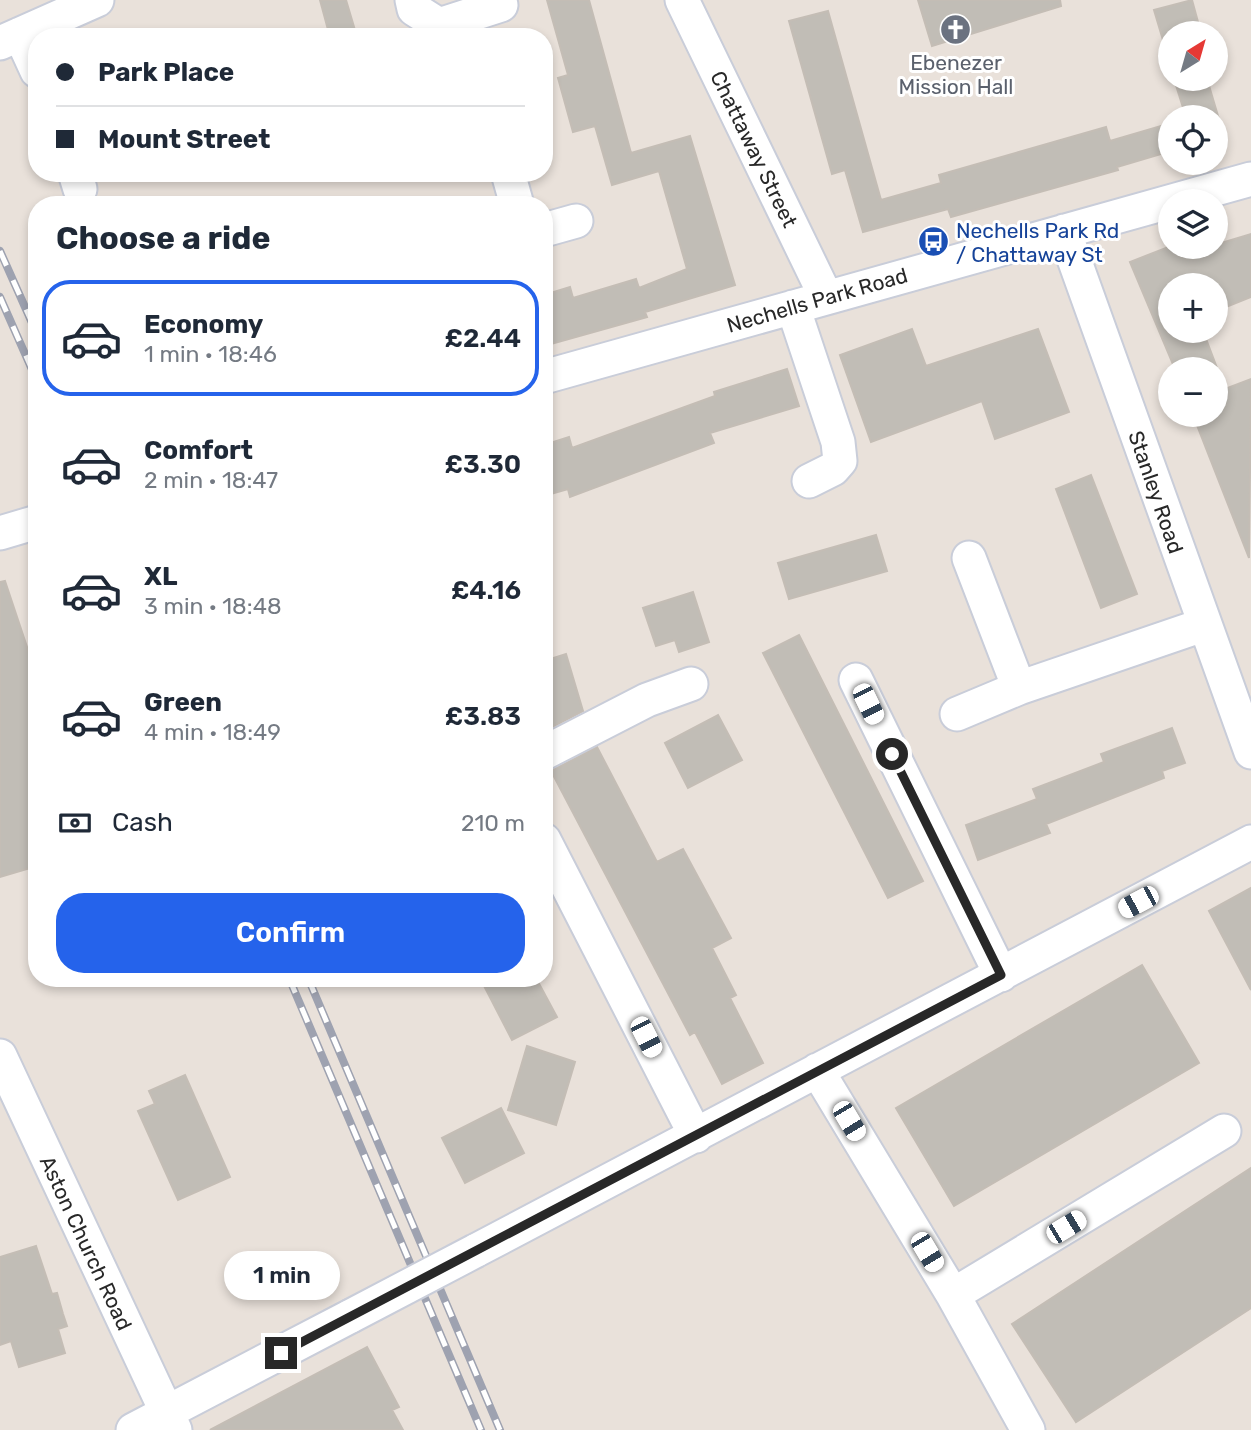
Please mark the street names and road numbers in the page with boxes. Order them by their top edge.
street label: Chattaway Street [705,67,803,231]
street label: Nechells Park Road [724,262,910,338]
street label: Stanley Road [1123,427,1189,557]
street label: Aston Church Road [35,1152,137,1334]

